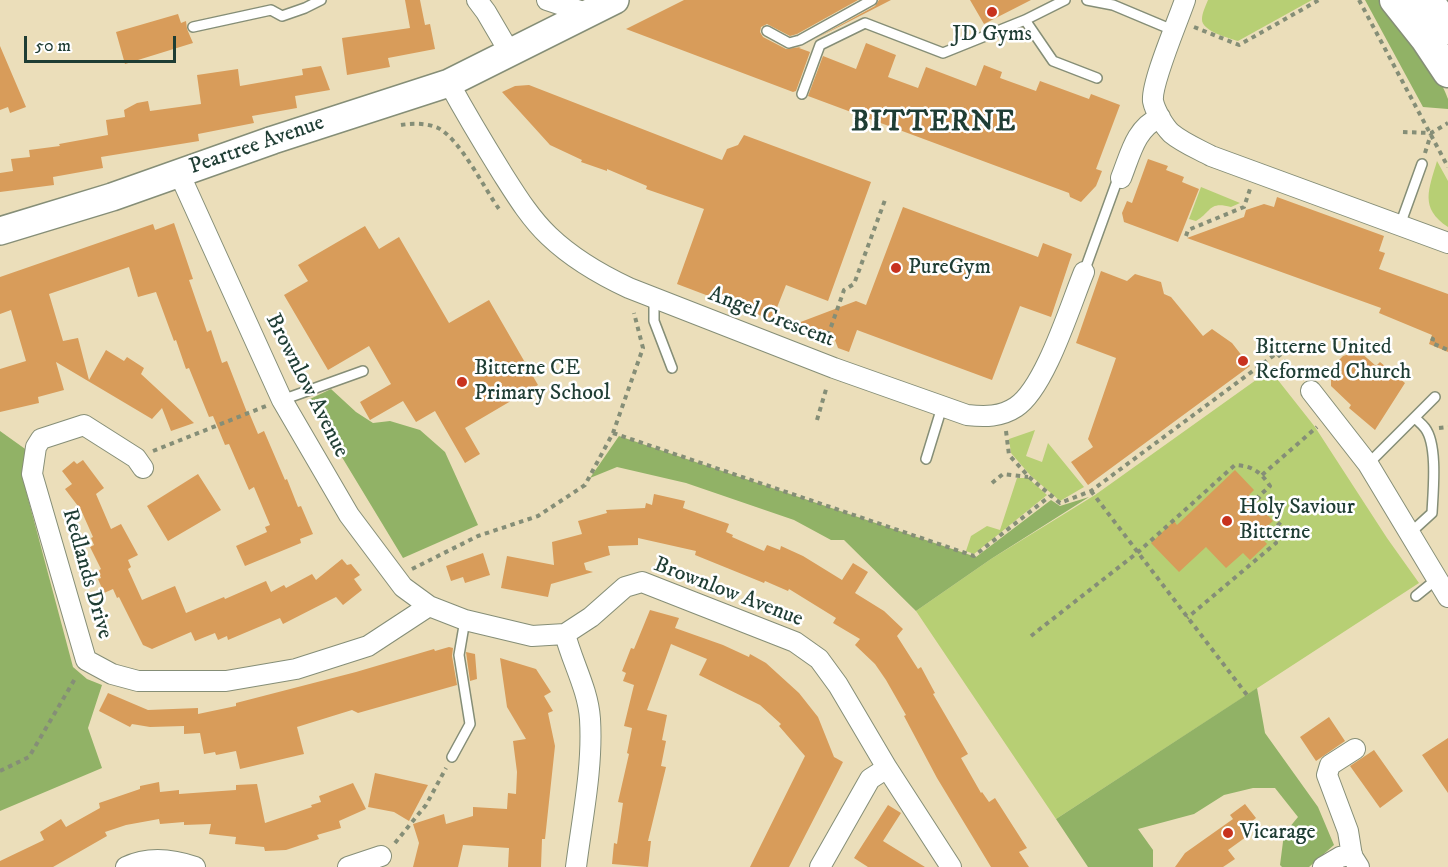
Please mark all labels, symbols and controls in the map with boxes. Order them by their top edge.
marker: JD Gyms [985,5,999,19]
place label: JD Gyms [952,22,1032,48]
scale bar [27,24,178,62]
text: 50 m [35,35,71,57]
district label: BITTERNE [851,107,1017,141]
street label: Peartree Avenue [186,111,328,181]
place label: PureGym [908,255,991,281]
marker: PureGym [889,261,903,275]
street label: Angel Crescent [704,282,838,354]
street label: Brownlow Avenue [258,310,354,462]
place label: Bitterne United Reformed Church [1255,335,1411,386]
marker: Bitterne United Reformed Church [1236,354,1250,368]
place label: Bitterne CE Primary School [474,356,610,408]
marker: Bitterne CE Primary School [455,375,469,389]
place label: Holy Saviour Bitterne [1239,495,1355,546]
street label: Redlands Drive [55,506,117,642]
marker: Holy Saviour Bitterne [1220,514,1234,528]
street label: Brownlow Avenue [650,552,806,634]
place label: Vicarage [1240,820,1316,846]
marker: Vicarage [1221,826,1235,840]

